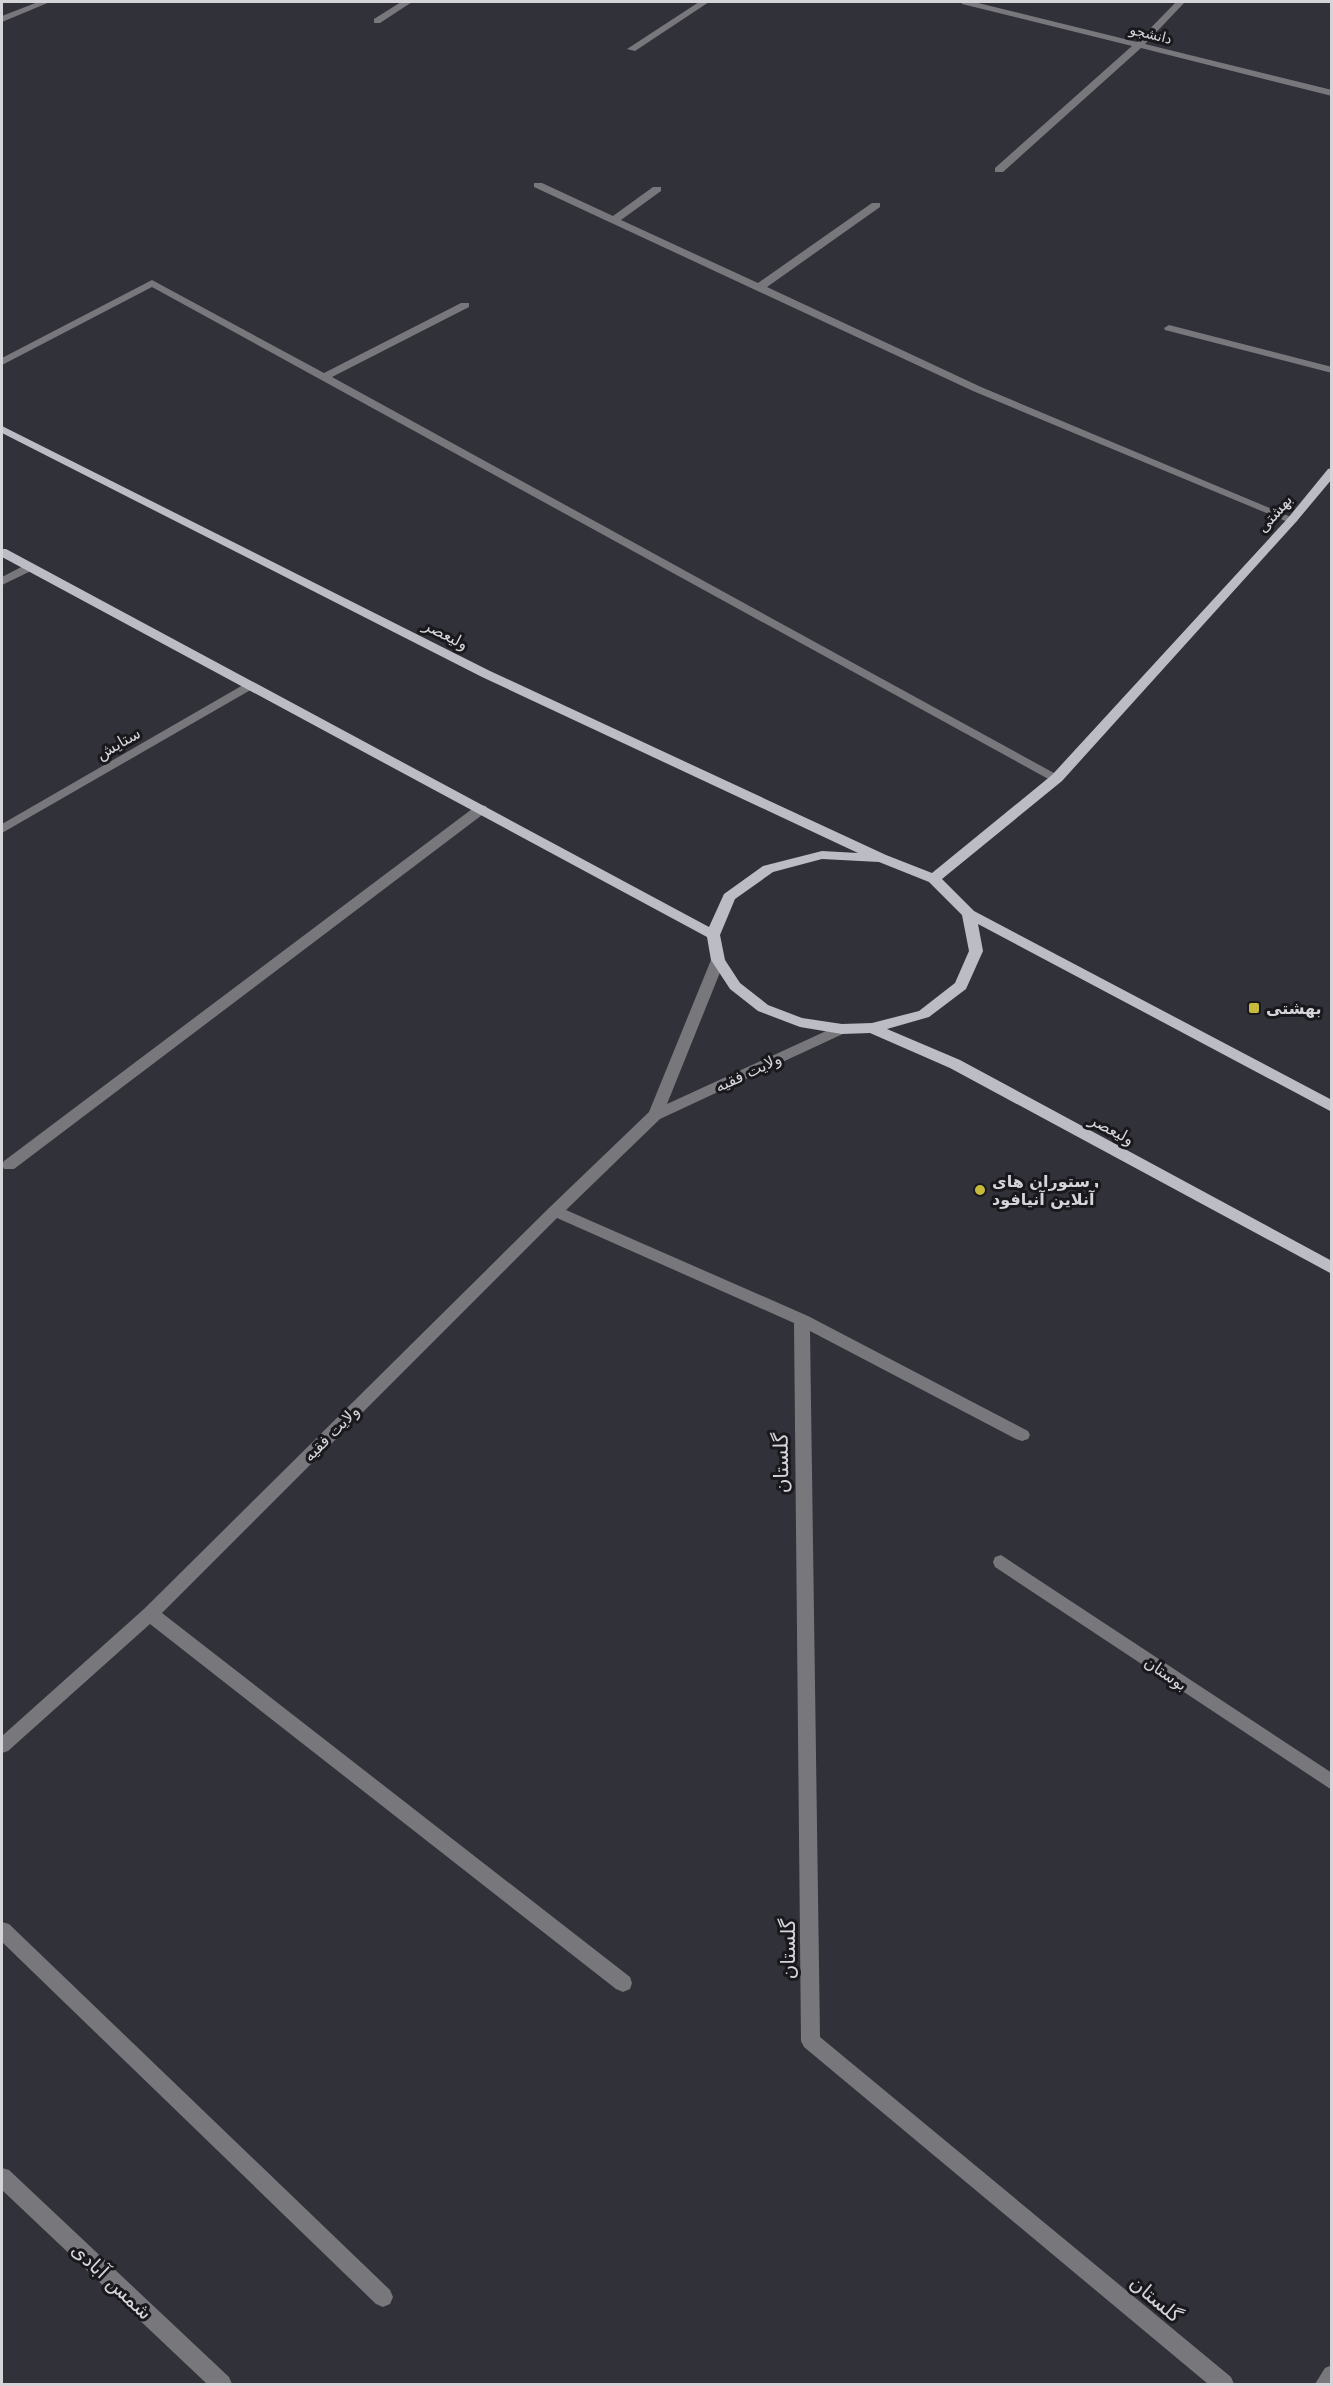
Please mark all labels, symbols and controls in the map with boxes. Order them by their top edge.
street label: دانشجو [1127,21,1174,48]
street label: بهشتی [1253,490,1297,537]
street label: ولیعصر [419,615,471,655]
street label: ستایش [93,723,144,765]
place label: بهشتی [1266,999,1322,1018]
marker: بهشتی [1247,1001,1261,1015]
street label: ولایت فقیه [712,1049,785,1097]
street label: ولیعصر [1085,1109,1137,1150]
place label: رستوران های آنلاین آنیافود [992,1172,1099,1209]
marker: رستوران های آنلاین آنیافود [973,1183,987,1197]
street label: ولایت فقیه [299,1401,364,1466]
street label: گلستان [768,1432,794,1494]
street label: بوستان [1140,1652,1191,1695]
street label: گلستان [776,1918,800,1979]
street label: شمس آبادی [67,2237,158,2325]
street label: گلستان [1125,2270,1187,2328]

